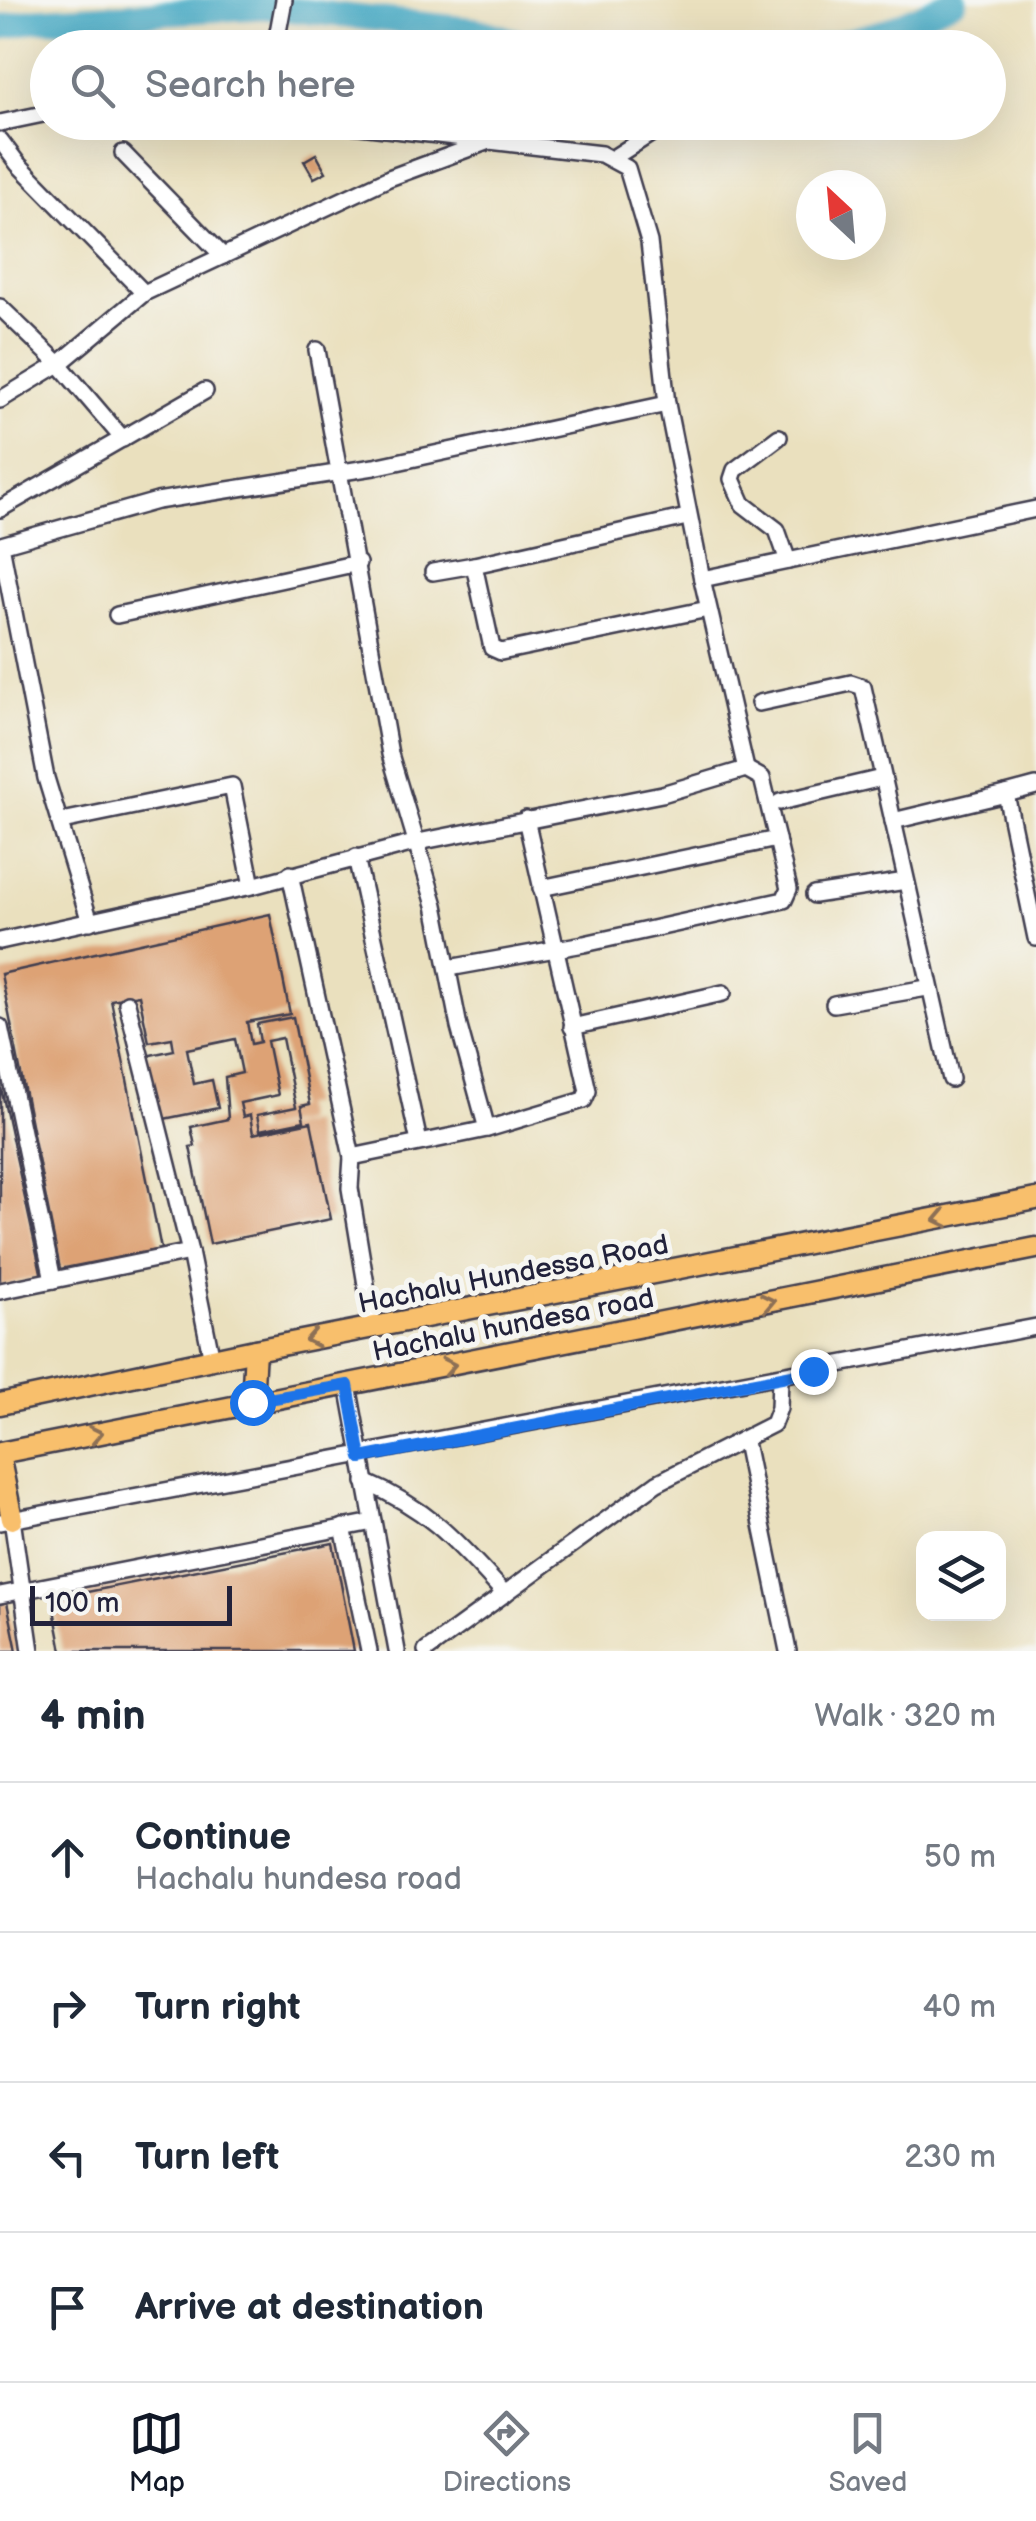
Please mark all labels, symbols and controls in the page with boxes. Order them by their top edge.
search box [30,30,1006,140]
icon: search [65,58,120,113]
text: Search here [145,63,356,108]
north arrow [796,170,886,260]
one-way arrow [933,1207,950,1228]
street label: Hachalu Hundessa Road [355,1228,671,1321]
street label: Hachalu hundesa road [370,1282,657,1369]
one-way arrow [759,1292,776,1313]
one-way arrow [304,1328,320,1349]
route end [791,1349,837,1395]
one-way arrow [440,1356,457,1377]
route start [230,1380,276,1426]
one-way arrow [87,1424,104,1445]
map controls [916,1531,1006,1621]
button: layers [916,1531,1006,1621]
scale bar [30,1581,232,1626]
text: 100 m [45,1587,119,1620]
text: 4 min [40,1691,146,1742]
text: Walk · 320 m [814,1697,996,1736]
text: Continue [135,1815,291,1860]
icon: ahead [40,1830,95,1885]
text: 50 m [924,1838,996,1877]
text: Hachalu hundesa road [135,1860,462,1899]
icon: right [40,1980,95,2035]
text: Turn right [135,1985,300,2030]
text: 40 m [923,1988,996,2027]
icon: left [40,2130,95,2185]
text: Turn left [135,2135,279,2180]
text: 230 m [904,2138,996,2177]
icon: arrive [40,2280,95,2335]
text: Arrive at destination [135,2285,484,2330]
tab: Map [129,2406,185,2499]
tab: Directions [442,2406,571,2499]
tab: Saved [829,2406,907,2499]

